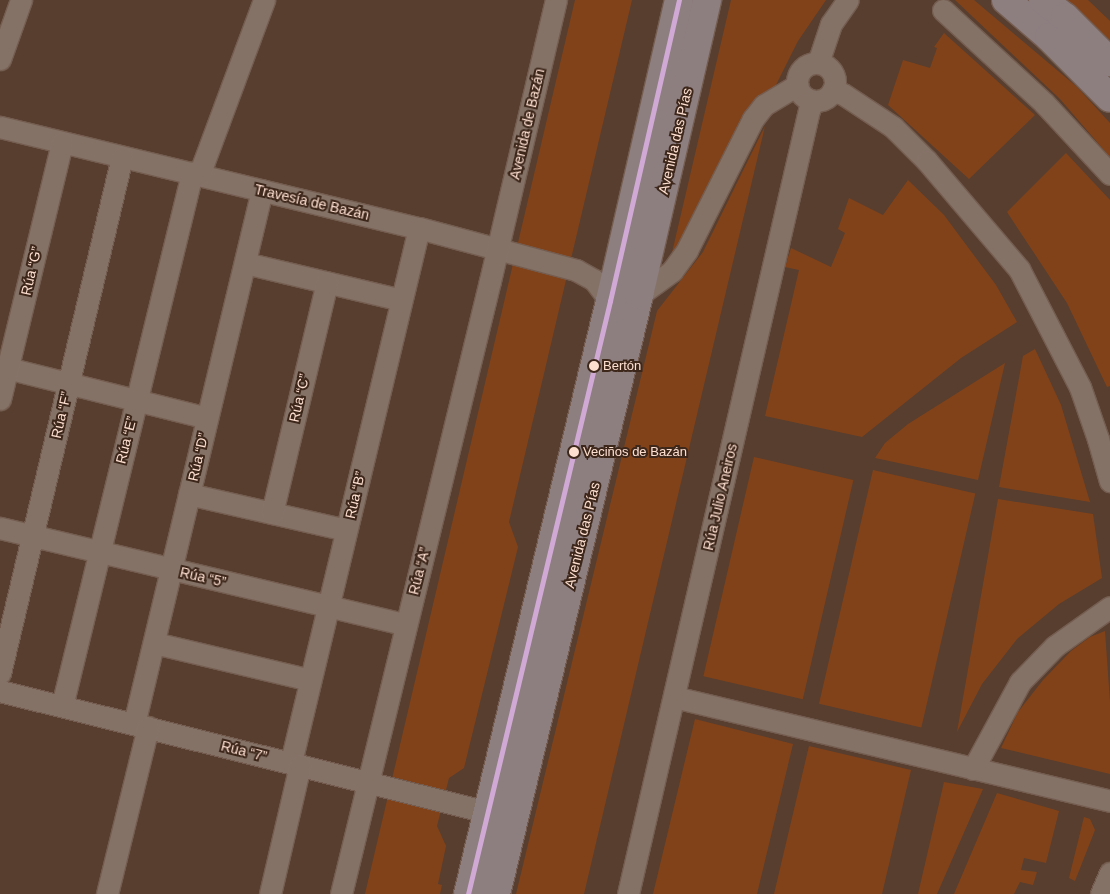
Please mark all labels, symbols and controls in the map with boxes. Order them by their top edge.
street label: Avenida de Bazán [506,67,548,181]
street label: Avenida das Pías [655,86,695,196]
street label: Travesía de Bazán [253,181,371,223]
street label: Rúa “G” [17,245,45,297]
place label: Bertón [603,358,641,374]
marker: Bertón [589,361,599,371]
street label: Rúa “C” [285,372,313,424]
street label: Rúa “F” [47,390,75,440]
street label: Rúa “E” [112,415,140,465]
street label: Rúa “D” [184,431,212,483]
street label: Rúa Julio Aneiros [699,442,741,552]
place label: Veciños de Bazán [583,444,687,460]
marker: Veciños de Bazán [569,447,579,457]
street label: Rúa “B” [341,470,369,520]
street label: Avenida das Pías [561,480,603,590]
street label: Rúa “A” [405,546,433,596]
street label: Rúa “5” [178,564,228,590]
street label: Rúa “7” [219,737,269,765]

